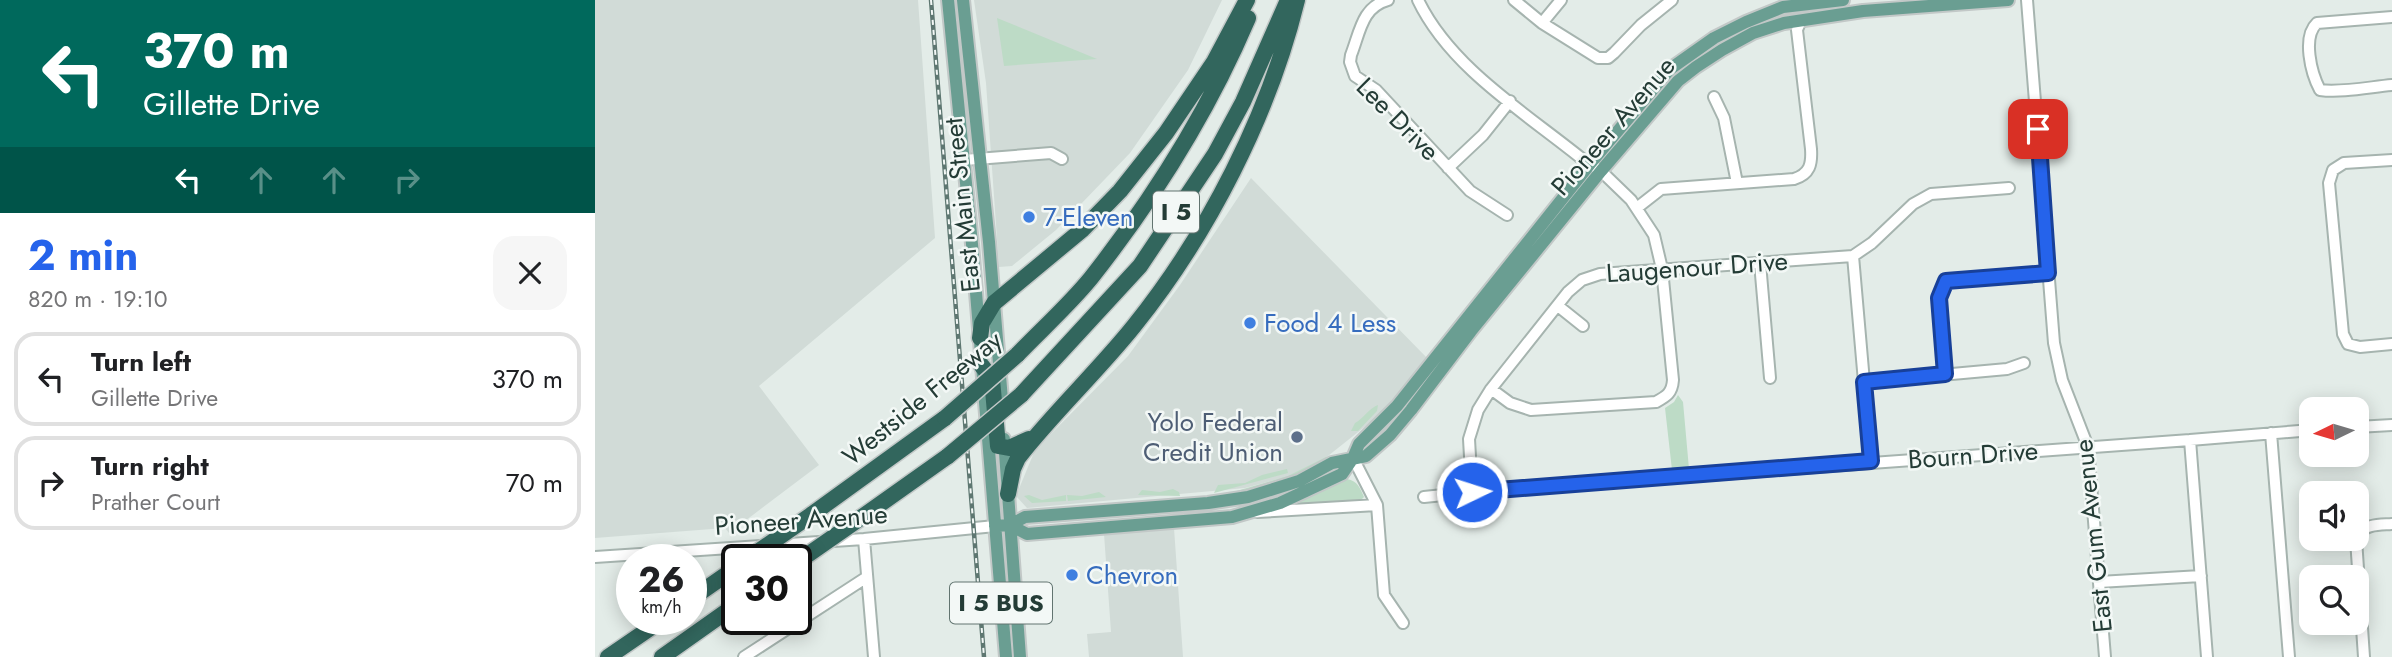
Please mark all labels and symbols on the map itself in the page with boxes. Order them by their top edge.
street label: Pioneer Avenue [1542,48,1684,204]
street label: Lee Drive [1348,69,1448,169]
pin [2008,99,2068,159]
street label: East Main Street [934,115,990,294]
road number: I 5 [1153,192,1199,232]
place label: 7-Eleven [1043,198,1133,236]
marker: 7-Eleven [1021,209,1037,225]
street label: Laugenour Drive [1605,242,1789,292]
place label: Food 4 Less [1264,304,1396,342]
marker: Food 4 Less [1242,315,1258,331]
street label: Westside Freeway [834,321,1011,474]
north arrow [2299,397,2369,467]
place label: Yolo Federal Credit Union [1143,403,1283,471]
marker: Yolo Federal Credit Union [1289,429,1305,445]
street label: Bourn Drive [1907,431,2039,479]
street label: East Gum Avenue [2064,437,2122,635]
position arrow [1435,455,1509,529]
street label: Pioneer Avenue [713,495,889,545]
speed limit sign: 30 [721,544,812,635]
place label: Chevron [1086,556,1178,594]
marker: Chevron [1064,567,1080,583]
road number: I 5 BUS [950,582,1052,624]

